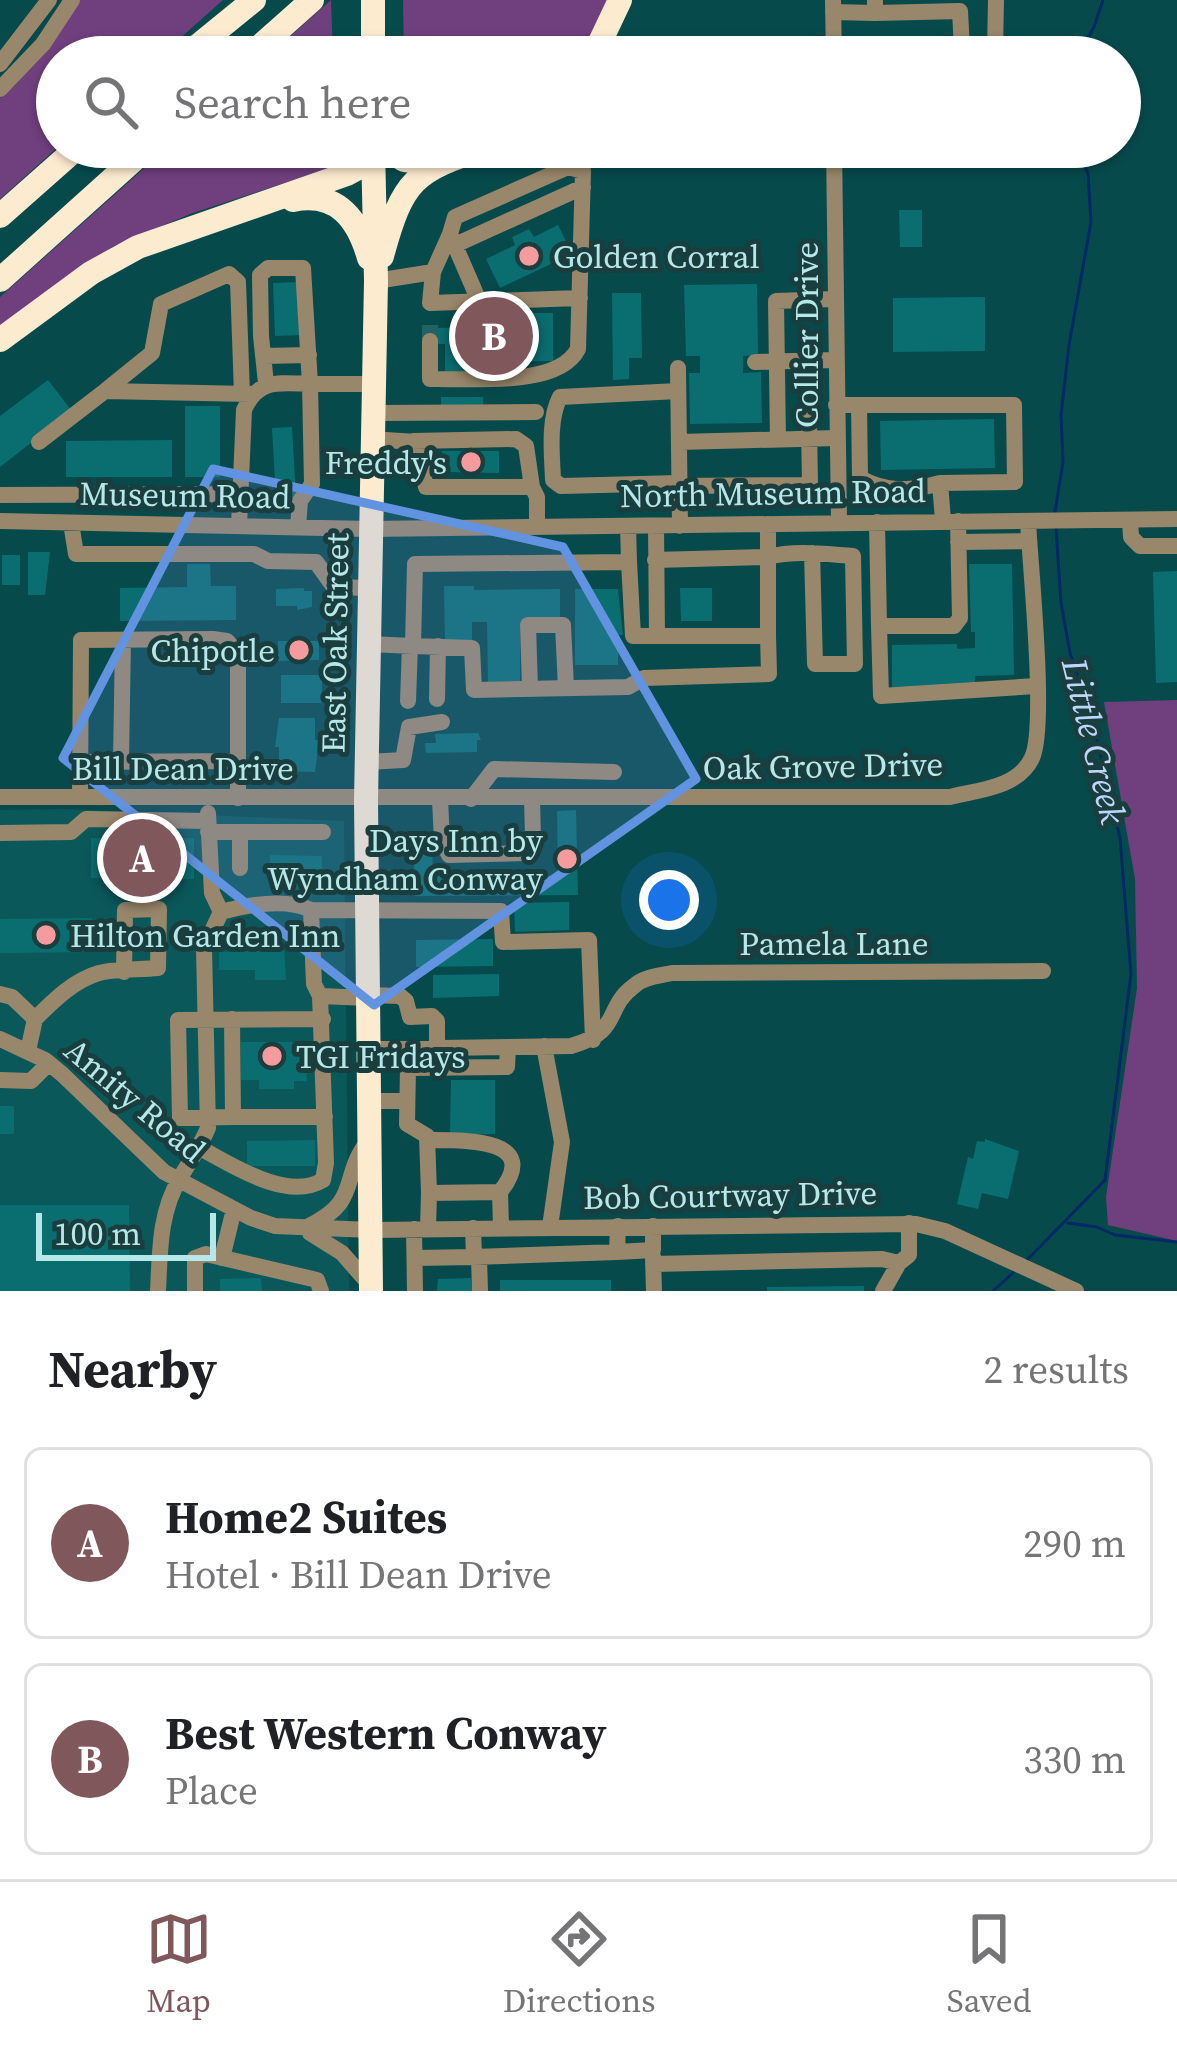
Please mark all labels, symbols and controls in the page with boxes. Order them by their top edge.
search box [36,36,1141,168]
icon: search [78,69,144,135]
text: Search here [174,71,411,133]
place label: Golden Corral [553,234,760,279]
street label: Collier Drive [784,242,829,428]
marker: Golden Corral [516,243,542,269]
pin: B [455,291,533,381]
place label: Freddy's [325,440,447,485]
marker: Freddy's [458,449,484,475]
street label: North Museum Road [620,468,927,518]
street label: Museum Road [79,471,291,519]
street label: East Oak Street [311,532,359,754]
place label: Chipotle [150,628,275,673]
marker: Chipotle [286,637,312,663]
water label: Little Creek [1050,652,1138,830]
street label: Oak Grove Drive [703,741,943,791]
street label: Bill Dean Drive [72,746,294,791]
pin: A [103,813,181,903]
place label: Days Inn by Wyndham Conway [267,818,543,901]
marker: Days Inn by Wyndham Conway [554,846,580,872]
your location [639,870,699,930]
place label: Hilton Garden Inn [70,913,340,958]
street label: Pamela Lane [739,921,929,966]
marker: Hilton Garden Inn [33,922,59,948]
street label: Amity Road [55,1028,215,1173]
place label: TGI Fridays [296,1034,466,1079]
marker: TGI Fridays [259,1043,285,1069]
street label: Bob Courtway Drive [583,1170,877,1220]
scale bar [36,1207,216,1260]
text: 100 m [54,1211,141,1256]
text: Nearby [48,1334,217,1404]
text: 2 results [984,1343,1129,1396]
text: Home2 Suites [165,1486,447,1548]
text: A [77,1517,103,1570]
text: 290 m [1023,1517,1126,1570]
text: Hotel · Bill Dean Drive [165,1548,552,1601]
text: Best Western Conway [165,1702,606,1764]
text: B [77,1733,103,1786]
text: 330 m [1023,1733,1126,1786]
text: Place [165,1764,258,1817]
tab: Map [146,1906,212,2023]
tab: Directions [503,1906,656,2023]
tab: Saved [947,1906,1031,2023]

